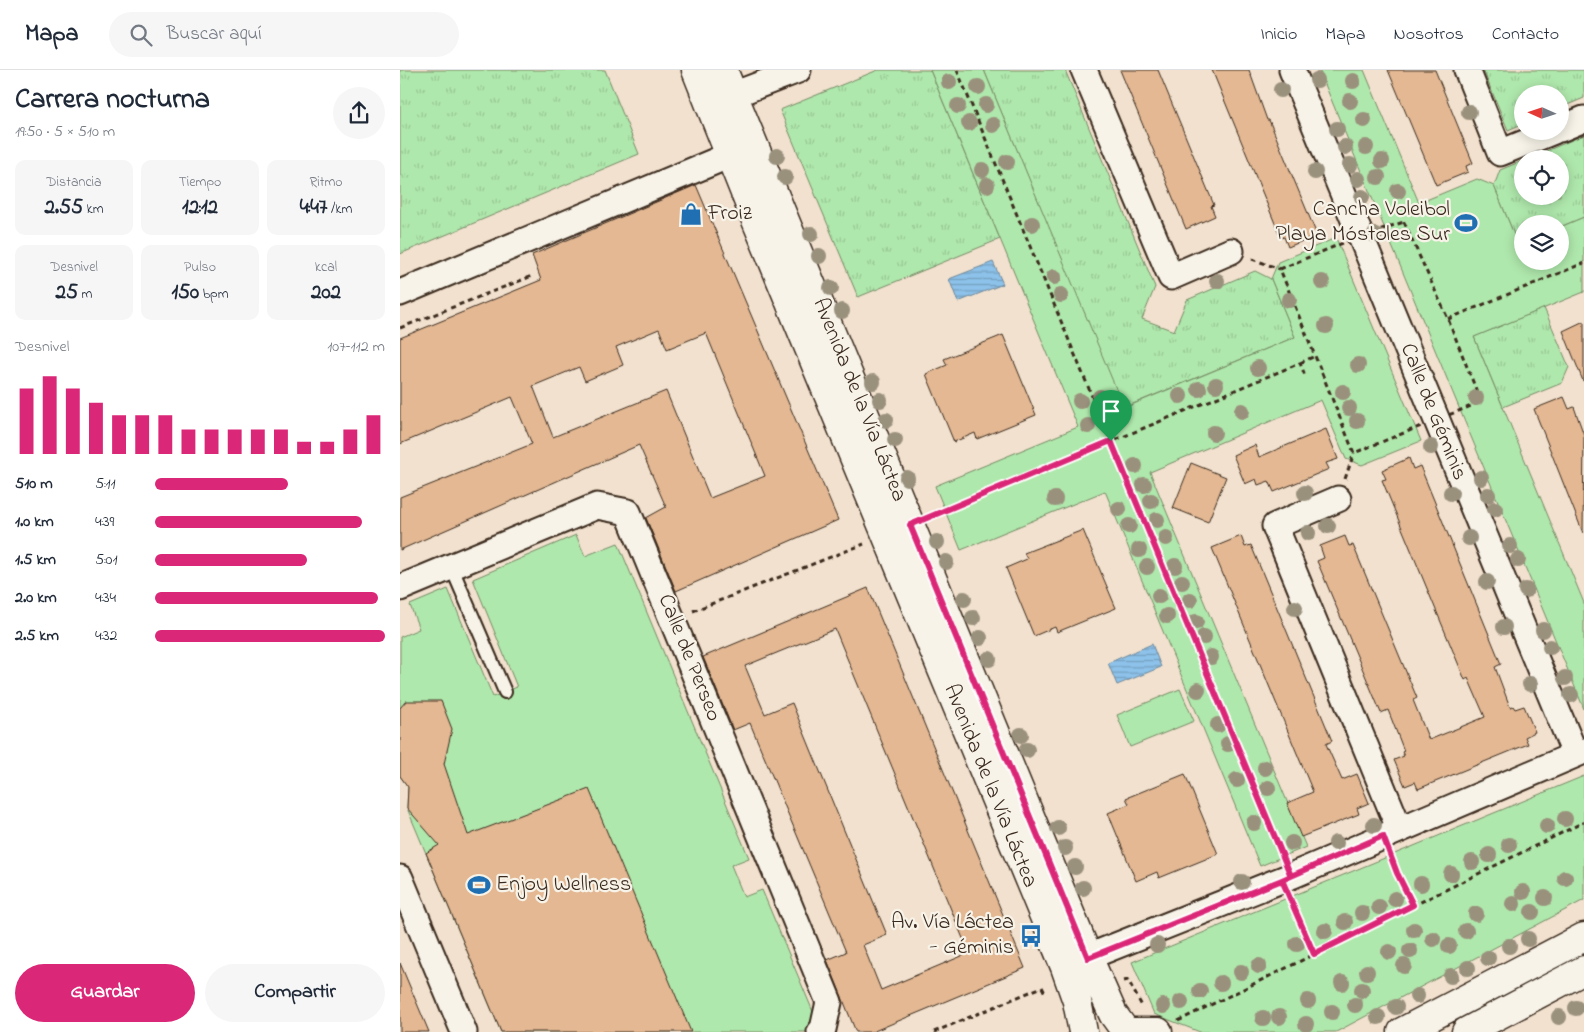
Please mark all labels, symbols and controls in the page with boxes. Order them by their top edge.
search box [109,12,459,57]
text: Mapa [25,17,79,52]
icon: search [127,21,155,49]
text: Buscar aquí [167,21,262,48]
text: Inicio [1260,22,1297,48]
text: Mapa [1325,22,1366,48]
text: Nosotros [1394,22,1464,48]
text: Contacto [1492,22,1559,48]
text: Carrera nocturna [15,80,210,121]
north arrow [1514,85,1569,140]
map controls [1514,85,1569,270]
button: share [333,87,385,139]
text: 19:50 · 5 × 510 m [15,120,115,144]
button: locate [1514,150,1569,205]
text: Distancia [46,172,102,193]
text: Tiempo [179,172,221,193]
text: Ritmo [309,172,343,193]
text: 2.55 [44,193,83,223]
text: 12:12 [182,193,218,223]
text: 4:47 [300,193,327,223]
place label: Cancha Voleibol Playa Móstoles Sur [1276,194,1450,252]
place label: Froiz [707,198,753,230]
text: km [83,199,104,220]
text: /km [327,199,352,220]
shop icon: Froiz [678,201,704,227]
sports icon: Cancha Voleibol Playa Móstoles Sur [1453,210,1479,236]
button: layers [1514,215,1569,270]
text: Desnivel [50,257,98,278]
text: Pulso [184,257,216,278]
text: kcal [315,257,337,278]
text: 25 [56,278,78,308]
text: 150 [171,278,199,308]
text: 202 [311,278,341,308]
text: m [78,284,92,305]
text: bpm [199,284,229,305]
street label: Avenida de la Vía Láctea [804,293,914,507]
text: Desnivel [15,335,69,359]
text: 107–112 m [327,335,385,359]
street label: Calle de Géminis [1391,339,1475,485]
pin [1090,390,1132,441]
icon: arrive [1097,397,1125,425]
text: 510 m [15,472,53,496]
text: 5:11 [95,472,116,496]
text: 1.0 km [15,510,54,534]
text: 4:39 [95,510,114,534]
text: 1.5 km [15,548,56,572]
text: 5:01 [95,548,118,572]
text: 2.0 km [15,586,57,610]
text: 4:34 [95,586,116,610]
street label: Calle de Perseo [649,589,729,727]
text: 2.5 km [15,624,59,648]
text: 4:32 [95,624,118,648]
street label: Avenida de la Vía Láctea [935,679,1045,893]
place label: Enjoy Wellness [496,869,631,902]
sports icon: Enjoy Wellness [466,872,492,898]
place label: Av. Vía Láctea - Géminis [891,907,1014,964]
bus stop icon: Av. Vía Láctea - Géminis [1018,923,1044,949]
button: Guardar [15,964,195,1022]
button: Compartir [205,964,385,1022]

